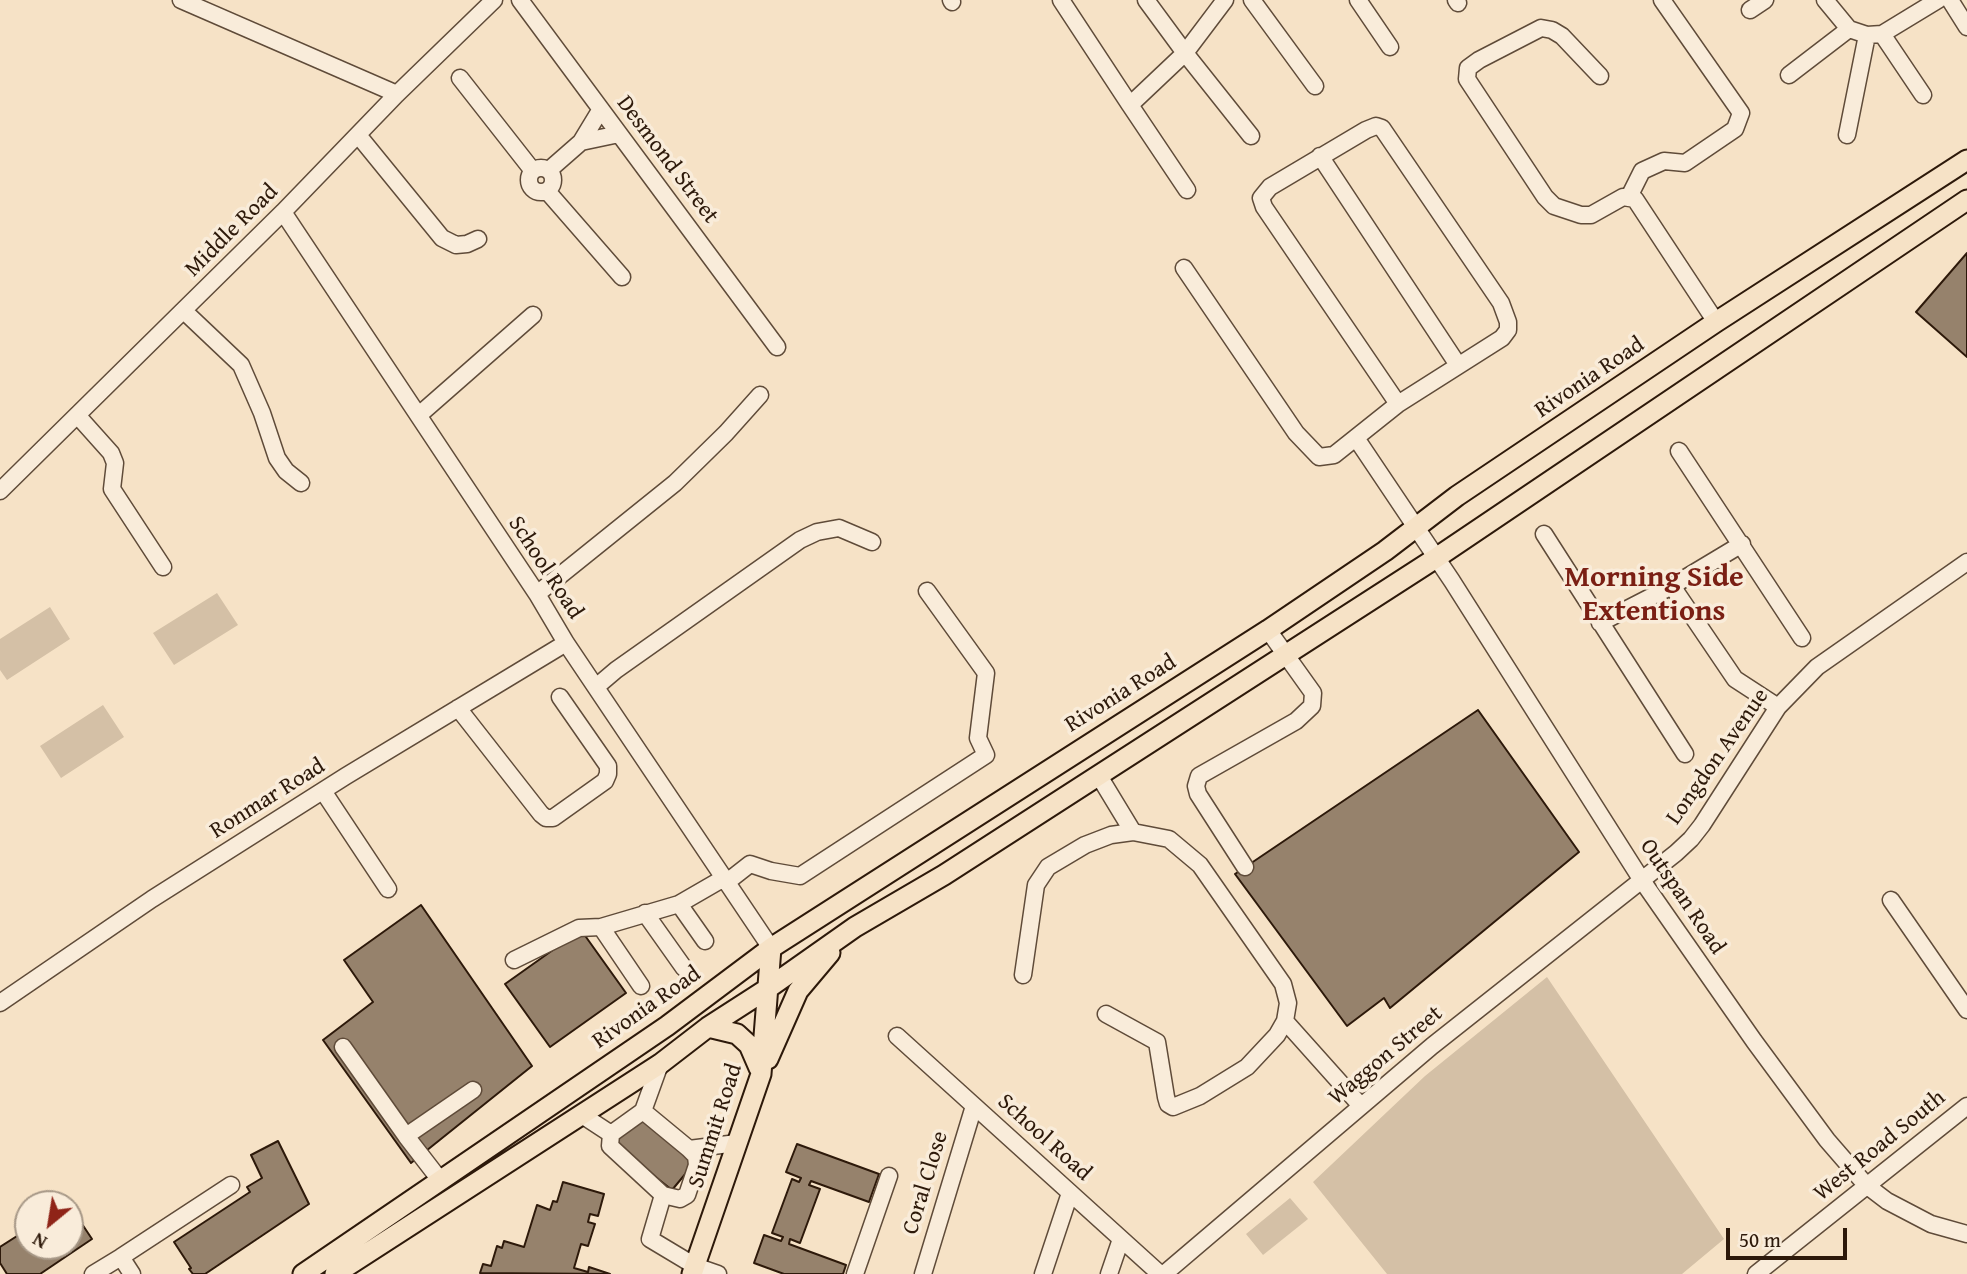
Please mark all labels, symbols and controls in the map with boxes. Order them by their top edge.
street label: Desmond Street [610,91,724,229]
street label: Middle Road [180,179,284,283]
street label: Rivonia Road [1530,331,1650,425]
street label: School Road [502,511,588,625]
district label: Morning Side Extentions [1564,560,1744,630]
street label: Rivonia Road [1060,649,1182,739]
street label: Longdon Avenue [1661,684,1775,830]
street label: Ronmar Road [205,753,331,845]
street label: Outspan Road [1633,834,1731,960]
street label: Rivonia Road [588,961,706,1055]
street label: Waggon Street [1323,1000,1449,1112]
street label: Summit Road [683,1060,749,1192]
street label: West Road South [1809,1084,1951,1208]
street label: School Road [991,1089,1097,1187]
street label: Coral Close [897,1128,955,1238]
north arrow [14,1190,84,1260]
scale bar [1729,1214,1850,1258]
text: 50 m [1739,1224,1781,1255]
text: N [27,1226,52,1257]

